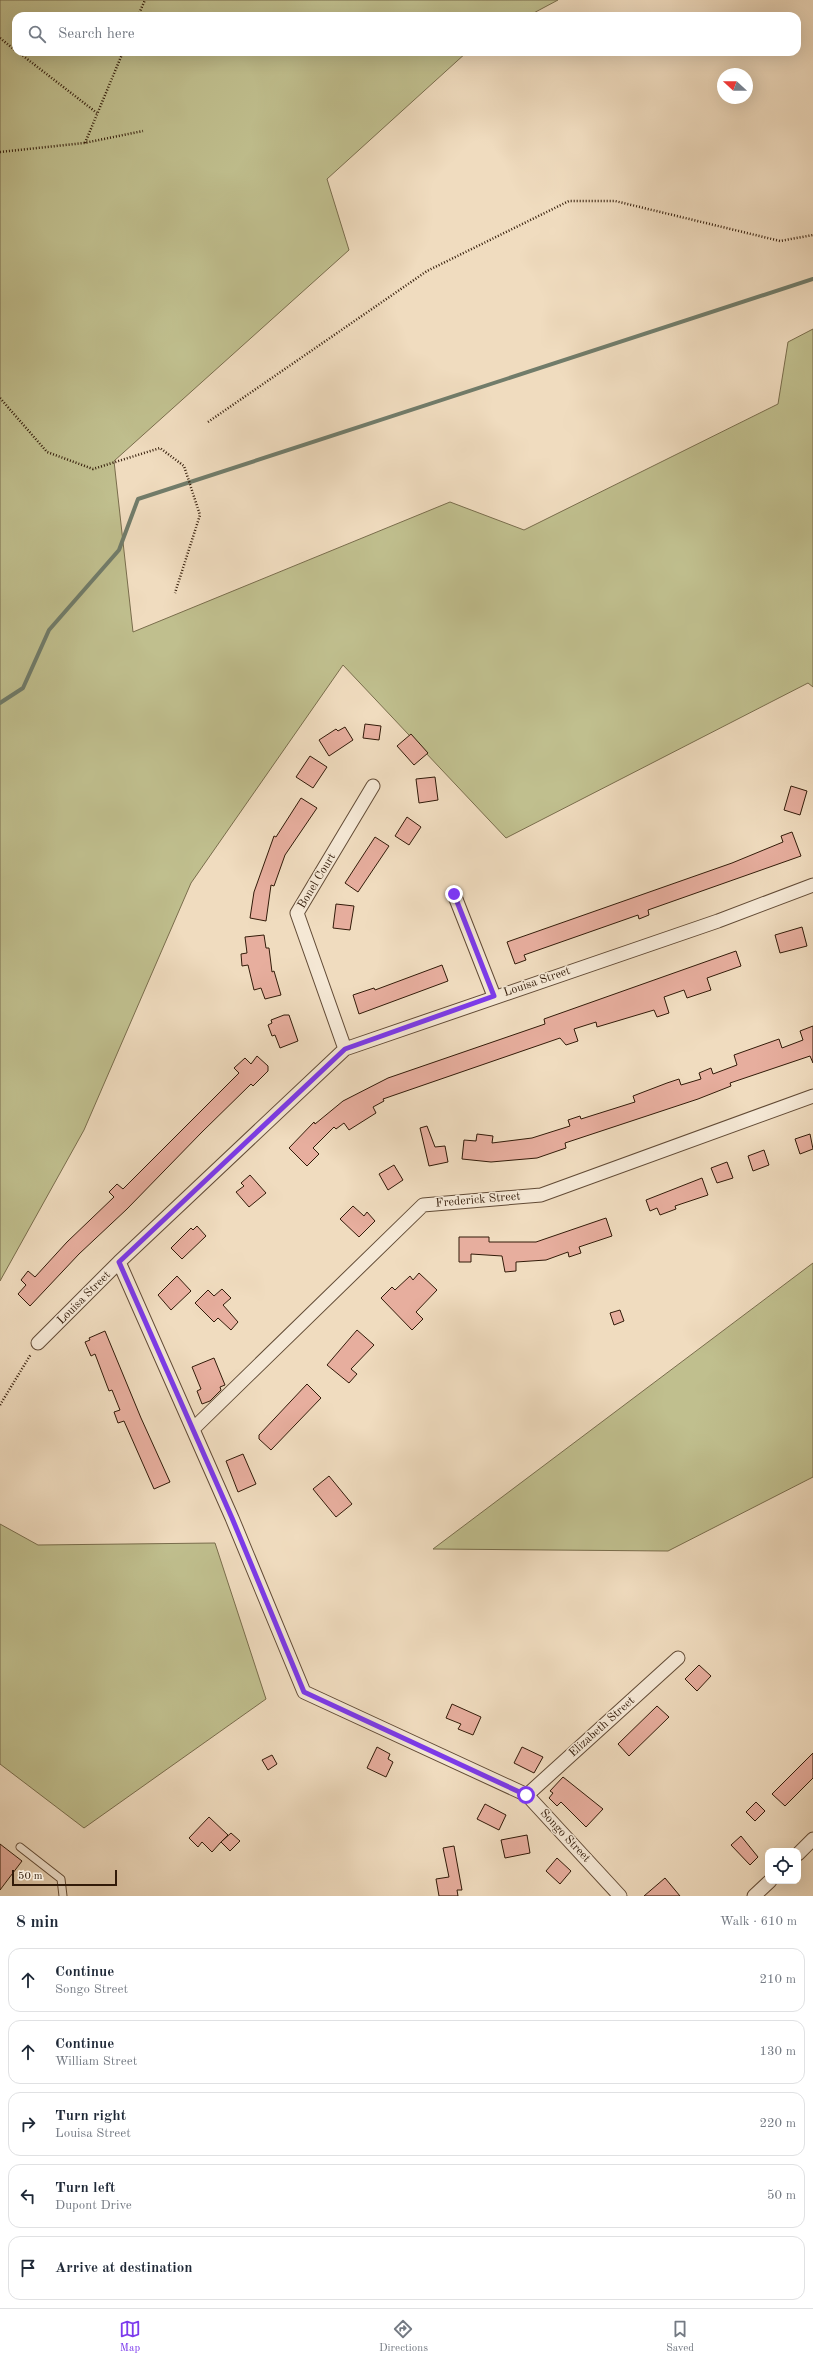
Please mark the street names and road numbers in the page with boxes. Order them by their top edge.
street label: Bonel Court [296,851,338,911]
street label: Louisa Street [502,965,572,999]
street label: Frederick Street [435,1190,521,1210]
street label: Louisa Street [55,1269,113,1327]
street label: Elizabeth Street [567,1695,637,1759]
street label: Songo Street [538,1807,592,1865]

